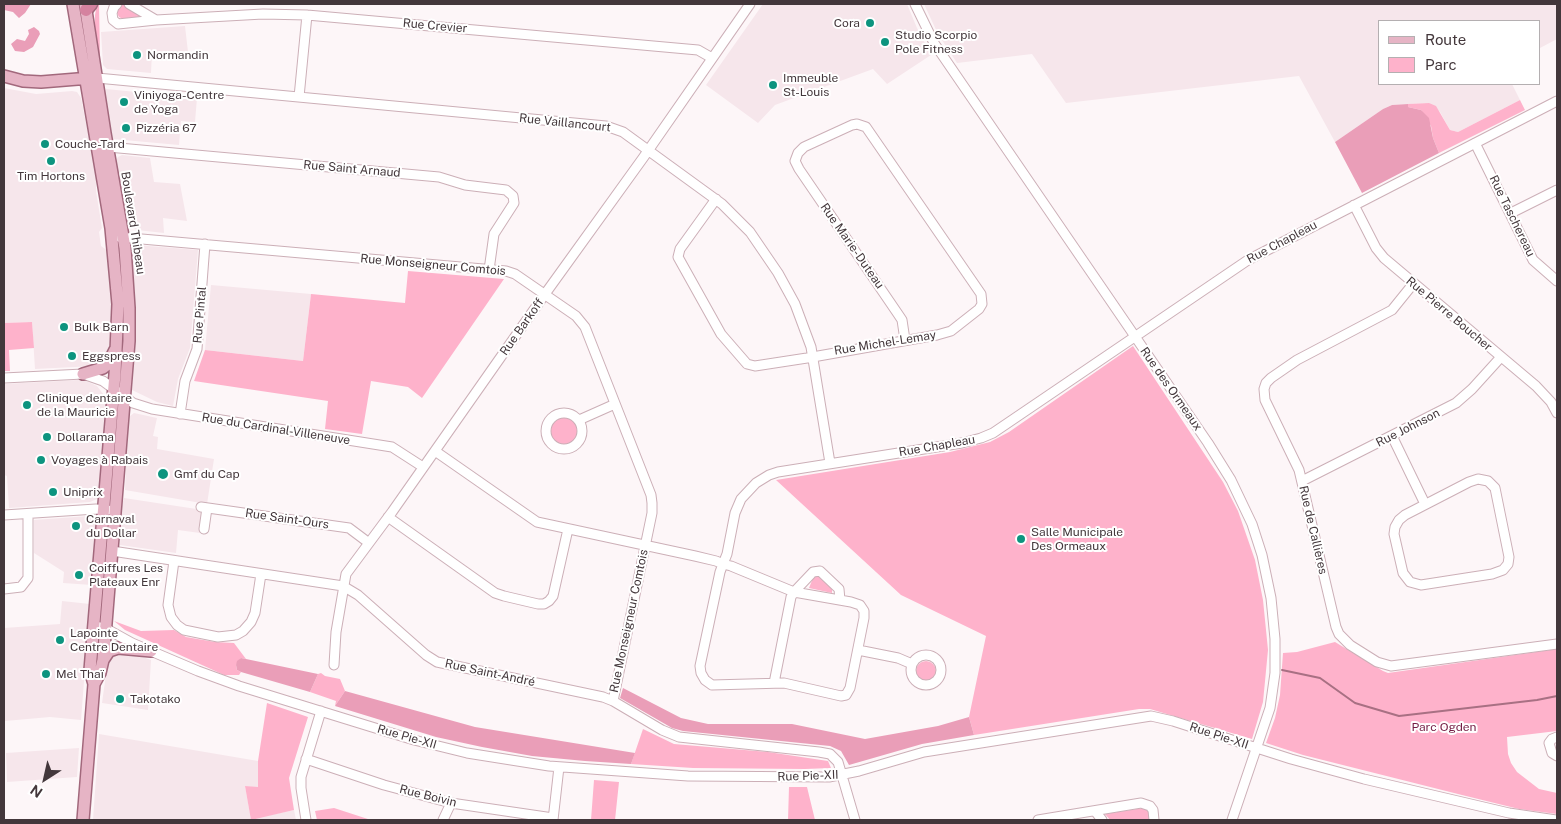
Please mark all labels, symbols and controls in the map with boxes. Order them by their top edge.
street label: Rue Crevier [402,16,468,36]
place label: Cora [834,16,860,30]
marker: Cora [864,17,876,29]
legend [1378,20,1541,85]
place label: Studio Scorpio Pole Fitness [895,28,977,56]
text: Route [1425,31,1466,48]
marker: Studio Scorpio Pole Fitness [879,36,891,48]
place label: Normandin [147,48,209,62]
marker: Normandin [131,49,143,61]
text: Parc [1425,56,1457,73]
place label: Immeuble St-Louis [783,71,838,99]
marker: Immeuble St-Louis [767,79,779,91]
place label: Viniyoga-Centre de Yoga [134,88,224,116]
marker: Viniyoga-Centre de Yoga [118,96,130,108]
street label: Rue Vaillancourt [519,111,611,135]
place label: Pizzéria 67 [136,121,197,135]
marker: Pizzéria 67 [120,122,132,134]
place label: Couche-Tard [55,137,125,151]
marker: Couche-Tard [39,138,51,150]
marker: Tim Hortons [45,155,57,167]
street label: Rue Saint Arnaud [303,158,401,180]
place label: Tim Hortons [17,169,85,183]
street label: Boulevard Thibeau [118,171,148,275]
street label: Rue Taschereau [1486,173,1538,259]
street label: Rue Marie-Duteau [817,200,887,292]
street label: Rue Chapleau [1244,217,1320,267]
street label: Rue Monseigneur Comtois [360,251,506,279]
street label: Rue Pierre Boucher [1403,274,1495,354]
street label: Rue Pintal [190,286,210,344]
street label: Rue Barkoff [497,296,547,358]
place label: Bulk Barn [74,320,129,334]
marker: Bulk Barn [58,321,70,333]
street label: Rue Michel-Lemay [833,328,937,358]
street label: Rue des Ormeaux [1137,345,1205,433]
place label: Eggspress [82,349,141,363]
marker: Eggspress [66,350,78,362]
place label: Clinique dentaire de la Mauricie [37,391,132,419]
marker: Clinique dentaire de la Mauricie [21,399,33,411]
street label: Rue Johnson [1374,406,1442,450]
street label: Rue du Cardinal-Villeneuve [201,410,351,448]
place label: Dollarama [57,430,114,444]
marker: Dollarama [41,431,53,443]
street label: Rue Chapleau [898,432,976,460]
place label: Voyages à Rabais [51,453,148,467]
marker: Voyages à Rabais [35,454,47,466]
marker: Gmf du Cap [156,467,170,481]
place label: Gmf du Cap [174,467,240,481]
street label: Rue de Callières [1296,484,1330,576]
place label: Uniprix [63,485,103,499]
marker: Uniprix [47,486,59,498]
street label: Rue Saint-Ours [244,506,330,532]
place label: Carnaval du Dollar [86,512,137,540]
marker: Carnaval du Dollar [70,520,82,532]
place label: Salle Municipale Des Ormeaux [1031,525,1123,553]
marker: Salle Municipale Des Ormeaux [1015,533,1027,545]
street label: Rue Monseigneur Comtois [607,548,651,694]
place label: Coiffures Les Plateaux Enr [89,561,163,589]
marker: Coiffures Les Plateaux Enr [73,569,85,581]
place label: Lapointe Centre Dentaire [70,626,158,654]
marker: Lapointe Centre Dentaire [54,634,66,646]
street label: Rue Saint-André [444,656,536,690]
place label: Mel Thaï [56,667,104,681]
marker: Mel Thaï [40,668,52,680]
place label: Takotako [130,692,181,706]
marker: Takotako [114,693,126,705]
street label: Rue Pie-XII [1188,720,1250,752]
park label: Parc Ogden [1411,720,1477,734]
street label: Rue Pie-XII [376,722,438,752]
north arrow [20,754,70,804]
street label: Rue Pie-XII [777,768,839,784]
text: N [27,782,45,801]
street label: Rue Boivin [398,782,458,810]

